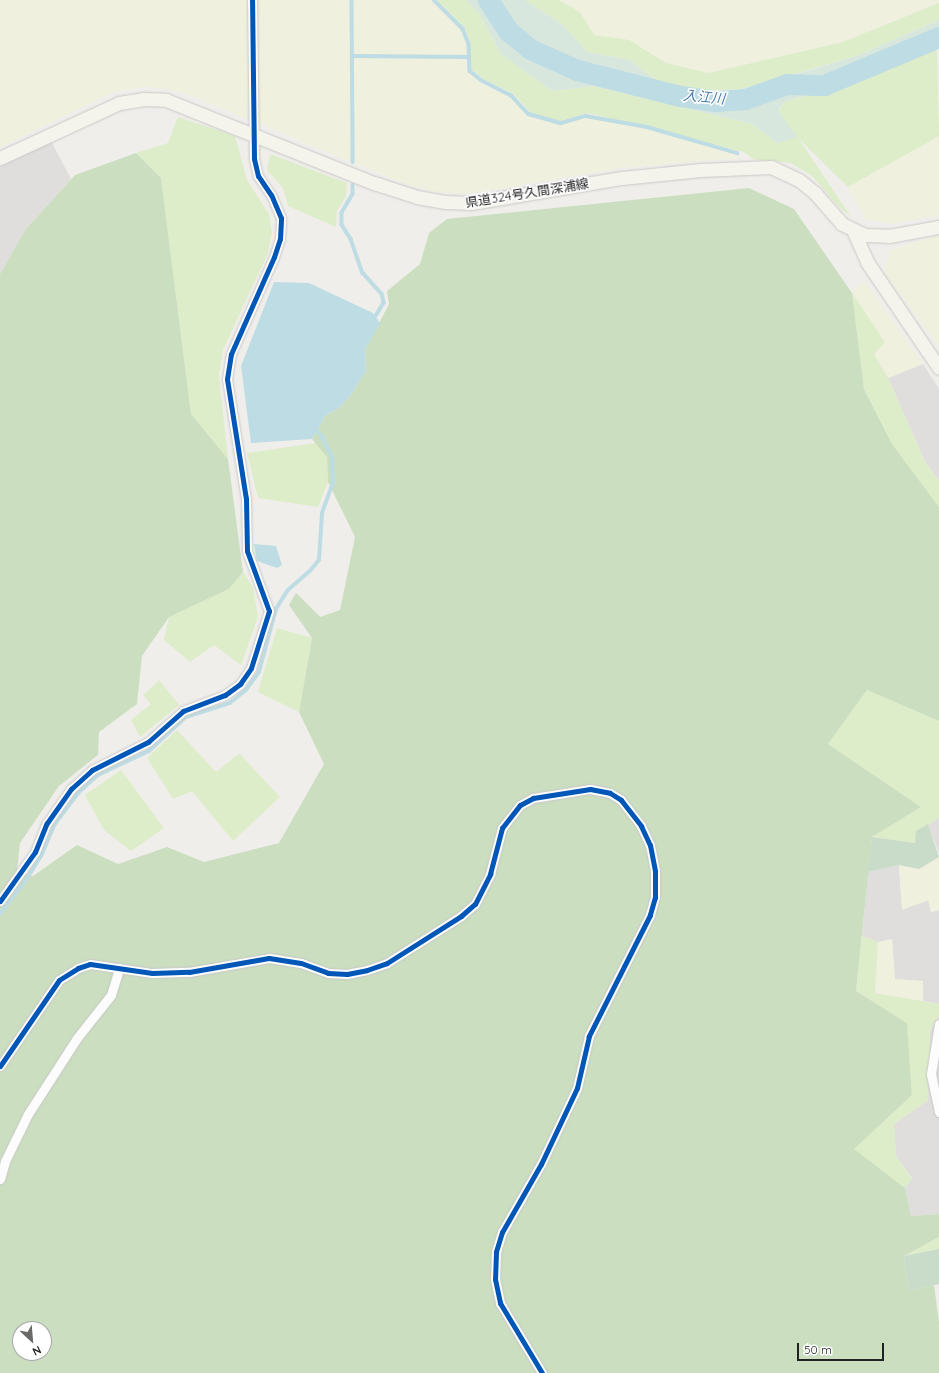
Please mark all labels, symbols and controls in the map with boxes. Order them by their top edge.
water label: 入江川 [682,87,726,107]
street label: 県道324号久間深浦線 [464,176,590,210]
north arrow [12,1321,52,1361]
scale bar [799,1335,886,1361]
text: 50 m [804,1342,832,1357]
text: N [30,1343,44,1359]

